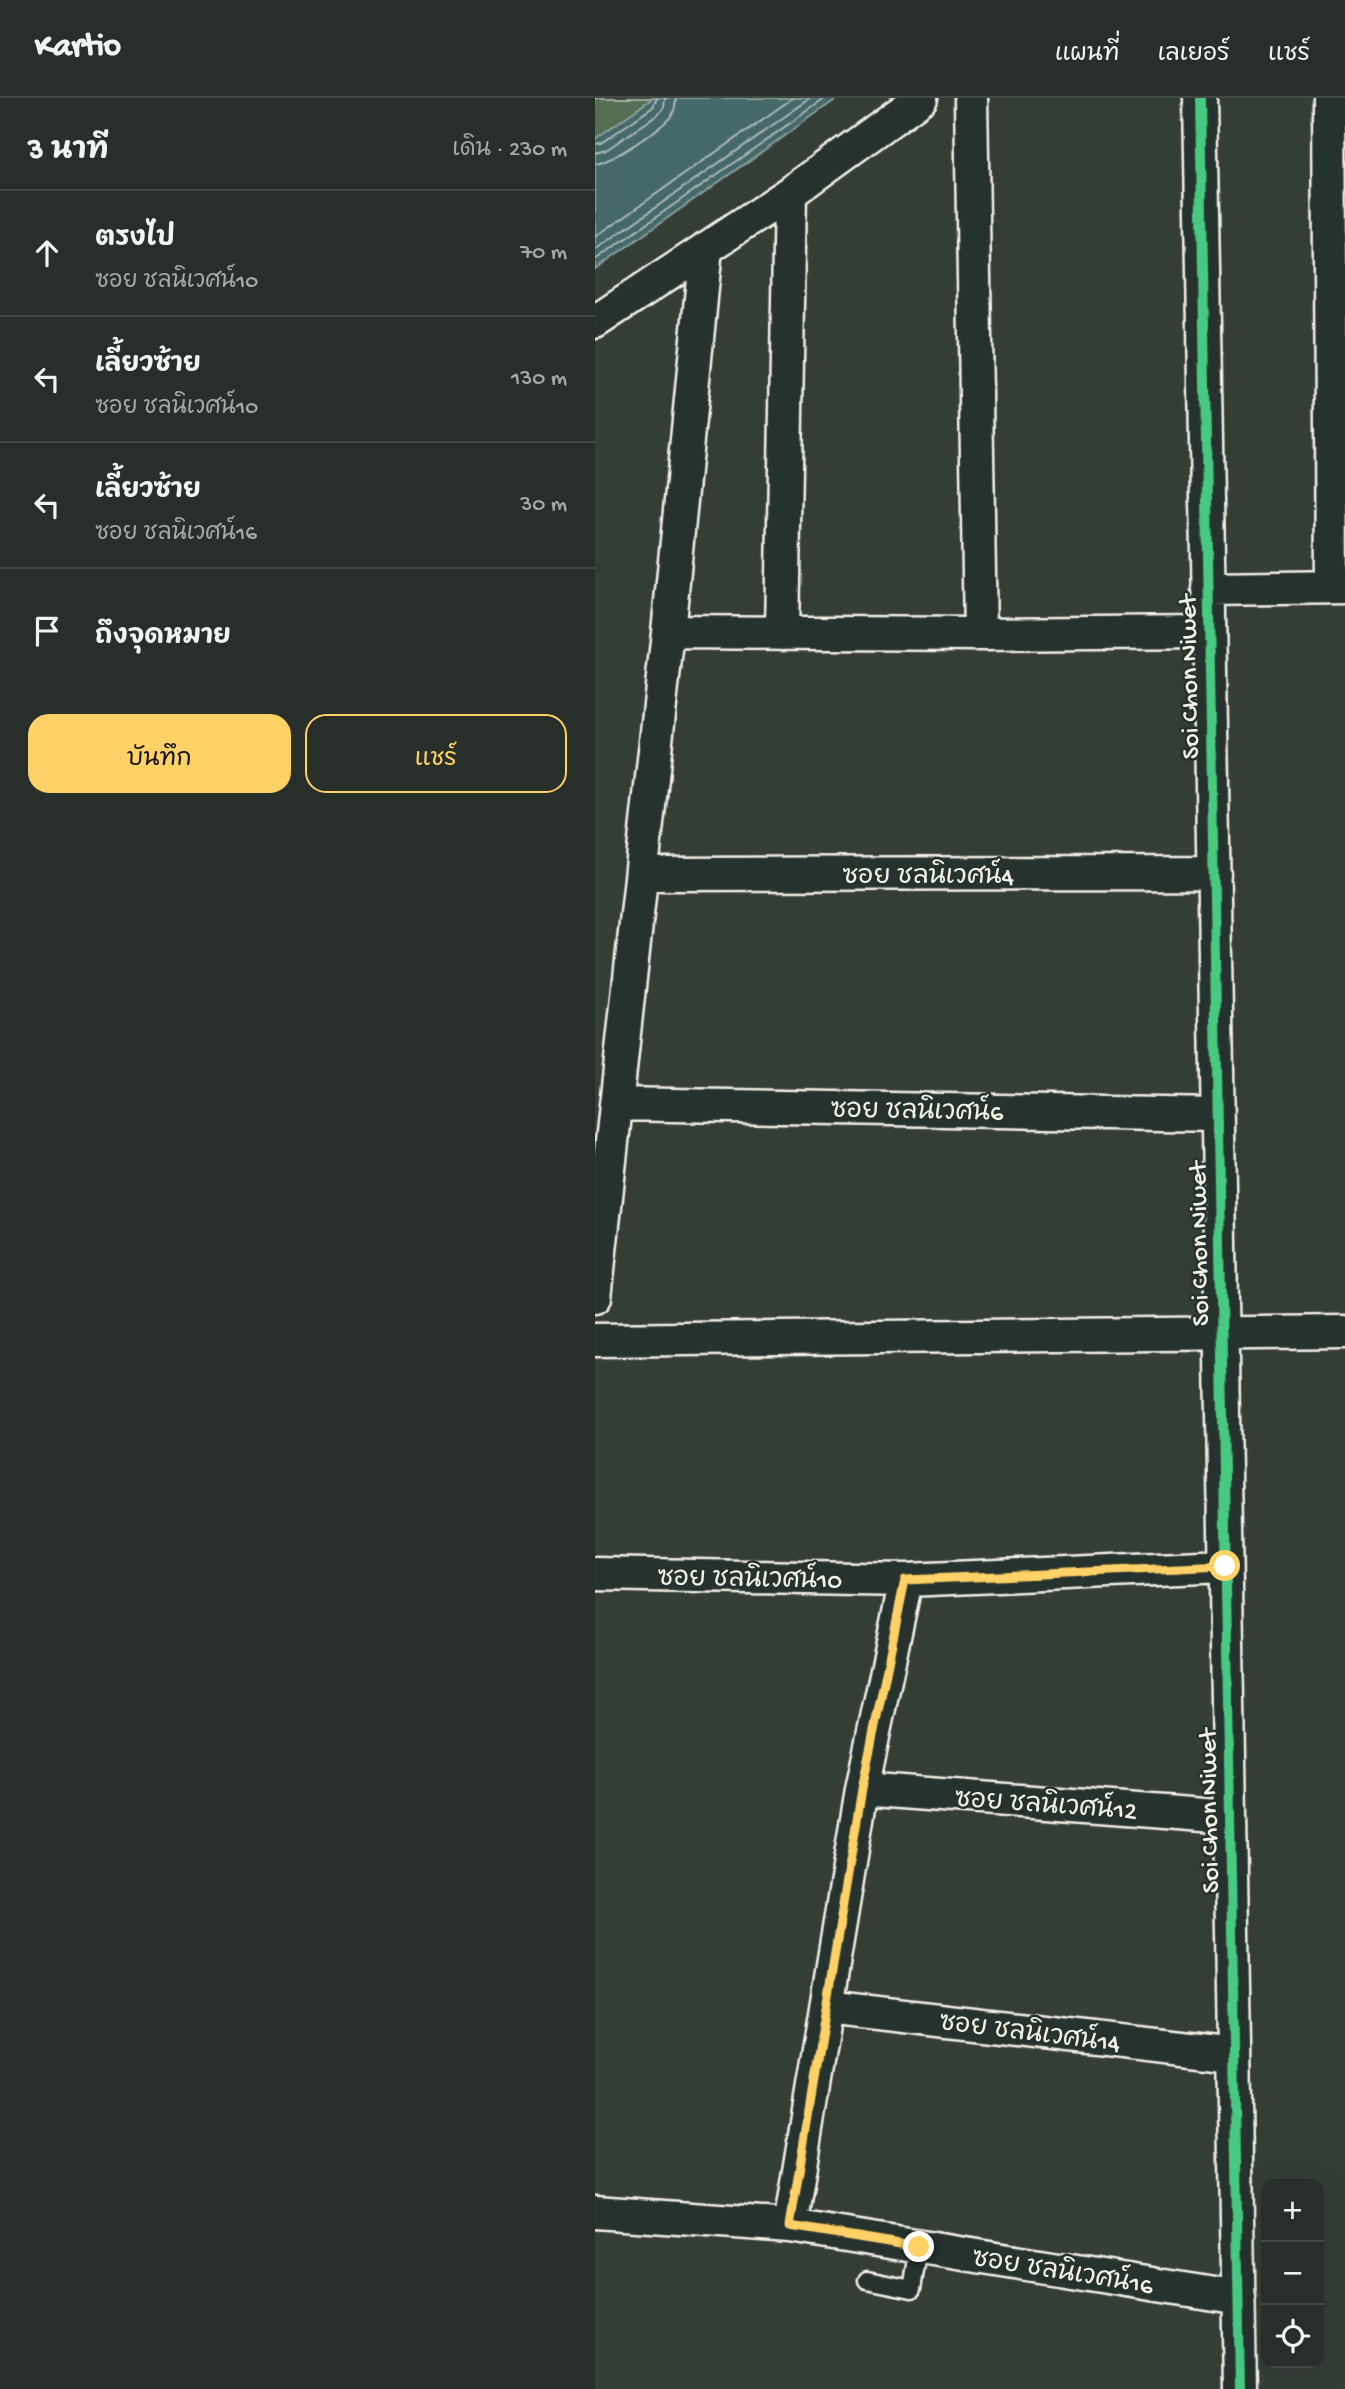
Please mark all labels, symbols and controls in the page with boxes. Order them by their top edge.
text: Kartio [35,29,121,67]
text: แผนที่ [1055,41,1120,70]
text: เลเยอร์ [1158,41,1230,70]
text: แชร์ [1268,41,1310,70]
text: 3 นาที [28,135,109,170]
text: เดิน · 230 m [452,137,567,164]
text: ตรงไป [95,225,175,256]
icon: ahead [28,234,66,272]
text: 70 m [520,240,567,267]
text: ซอย ชลนิเวศน์10 [95,269,258,296]
text: เลี้ยวซ้าย [95,351,201,382]
icon: left [28,360,66,398]
text: 130 m [511,366,567,393]
text: ซอย ชลนิเวศน์10 [95,395,258,422]
text: เลี้ยวซ้าย [95,477,201,508]
icon: left [28,486,66,524]
text: 30 m [520,492,567,519]
text: ซอย ชลนิเวศน์16 [95,521,257,548]
street label: Soi Chon Niwet [1175,592,1208,759]
icon: arrive [28,612,66,650]
text: ถึงจุดหมาย [95,623,231,654]
button: บันทึก [28,714,291,793]
button: แชร์ [305,714,567,793]
street label: ซอย ชลนิเวศน์4 [842,858,1014,894]
street label: ซอย ชลนิเวศน์6 [830,1091,1004,1131]
street label: Soi Chon Niwet [1185,1159,1218,1326]
route start [1209,1550,1240,1581]
street label: ซอย ชลนิเวศน์10 [657,1559,843,1599]
street label: Soi Chon Niwet [1195,1726,1228,1893]
street label: ซอย ชลนิเวศน์12 [954,1781,1138,1829]
street label: ซอย ชลนิเวศน์14 [937,2004,1122,2062]
map controls [1261,2179,1324,2368]
button: + [1261,2179,1324,2242]
route end [903,2231,934,2262]
street label: ซอย ชลนิเวศน์16 [969,2240,1157,2304]
button: − [1261,2242,1324,2305]
button: locate [1261,2305,1324,2368]

